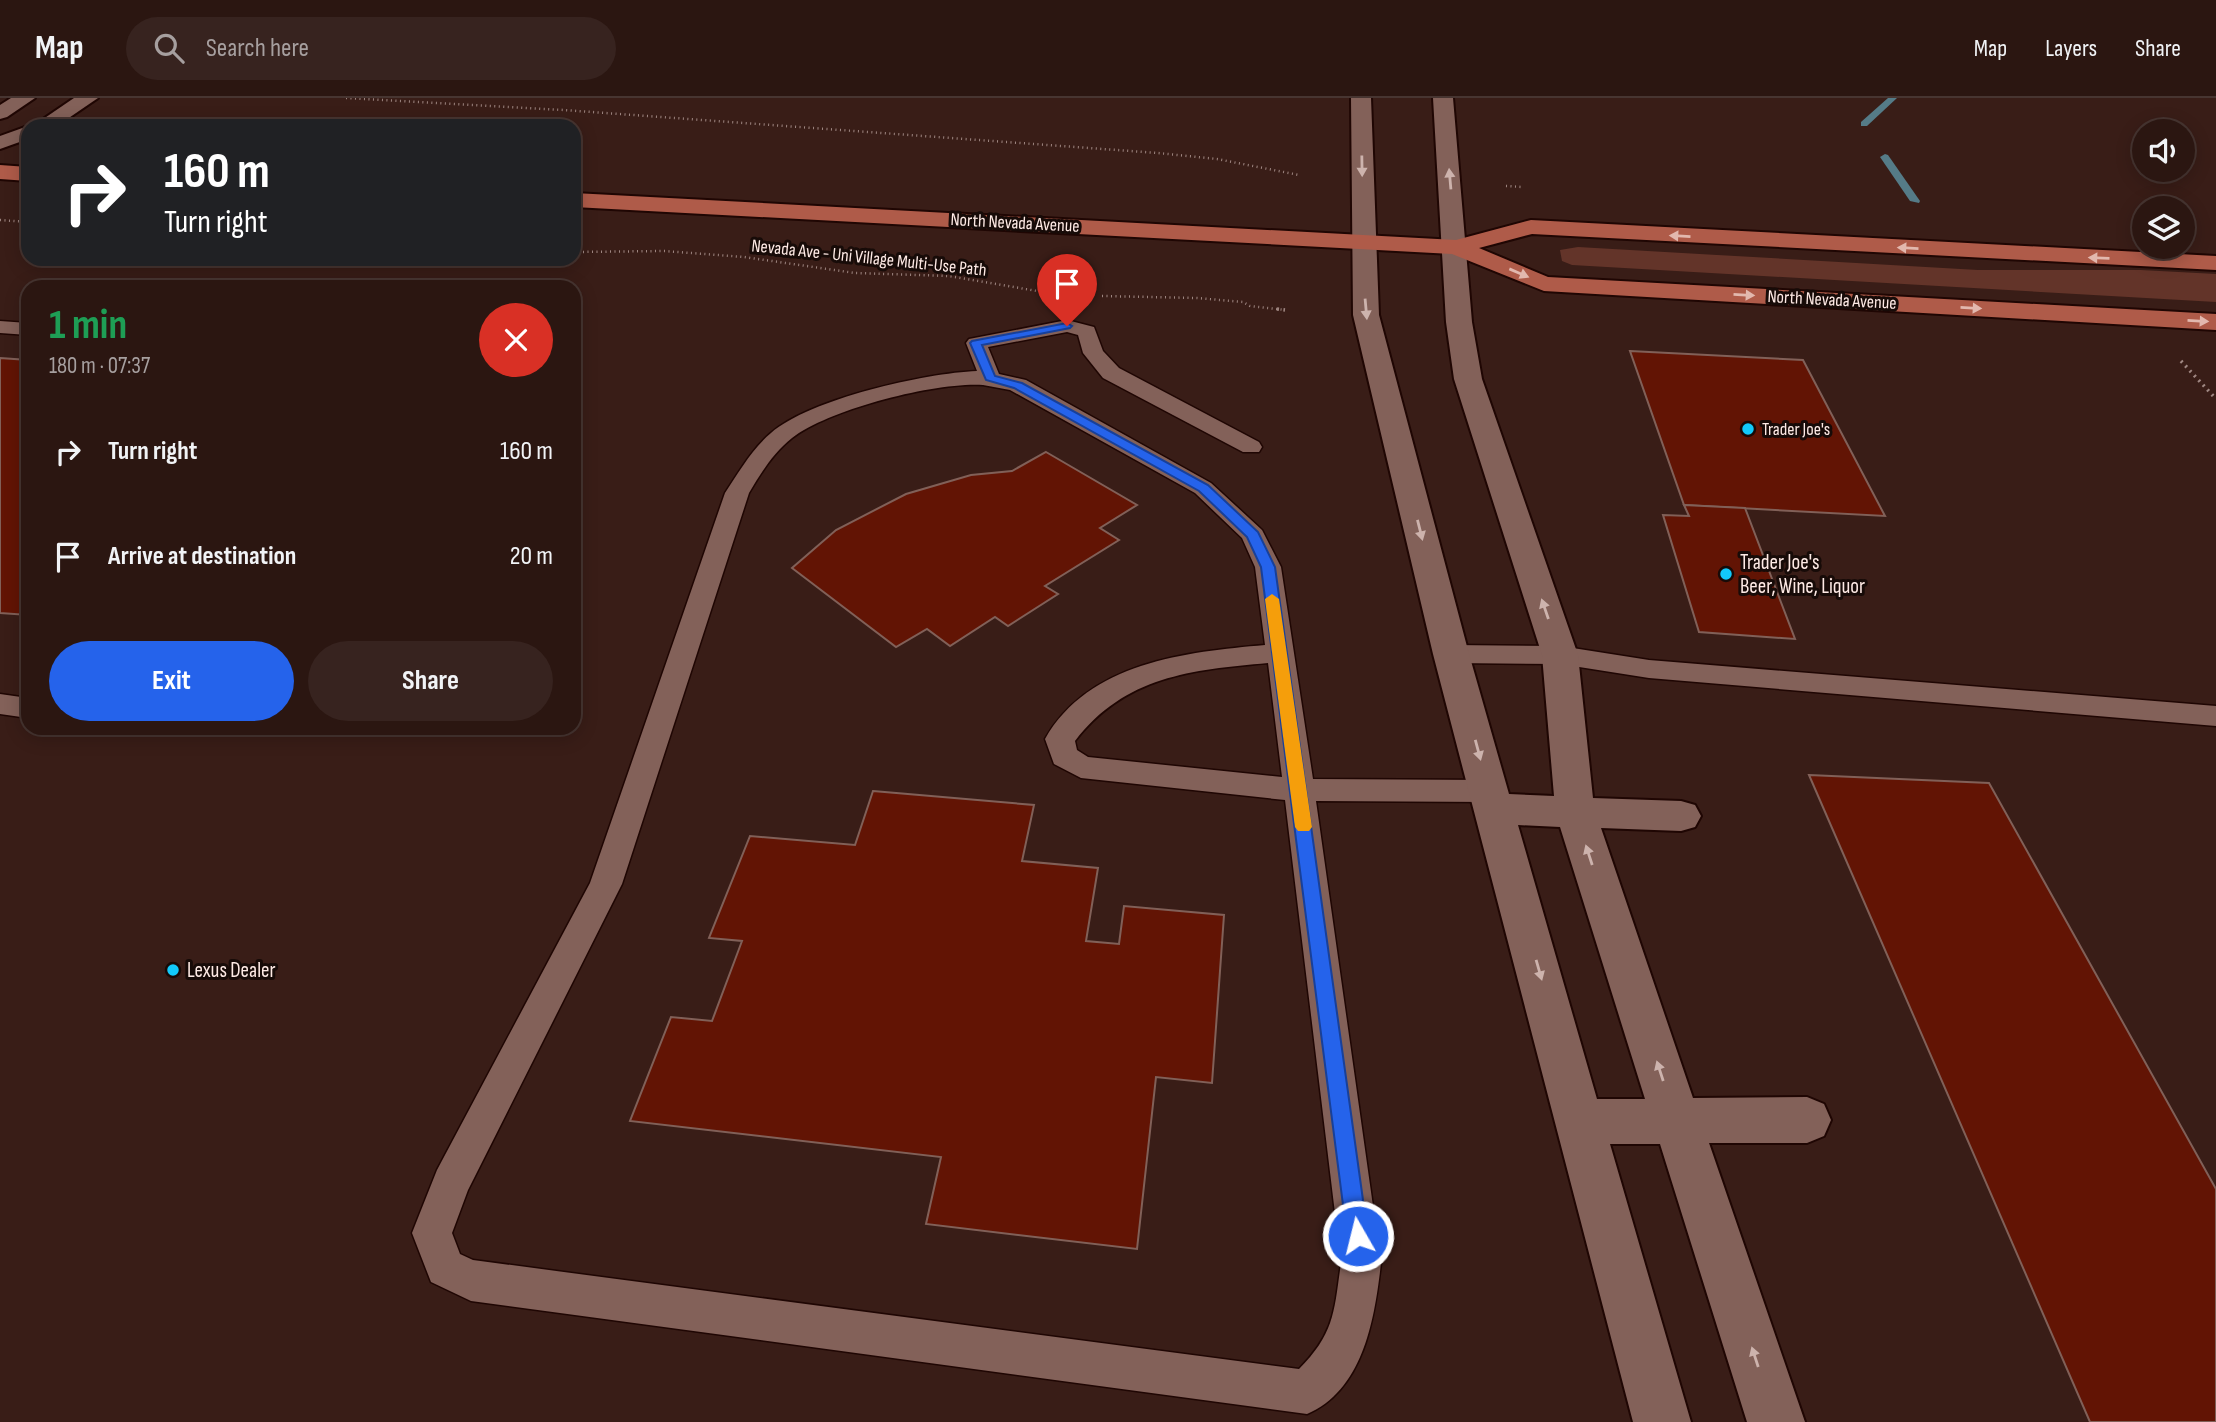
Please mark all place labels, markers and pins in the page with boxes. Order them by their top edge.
pin [1037,254,1097,326]
place label: Trader Joe's [1762,419,1830,440]
marker: Trader Joe's [1740,421,1756,437]
place label: Trader Joe's Beer, Wine, Liquor [1740,550,1865,599]
marker: Trader Joe's Beer, Wine, Liquor [1718,566,1734,582]
place label: Lexus Dealer [187,958,276,983]
marker: Lexus Dealer [165,962,181,978]

